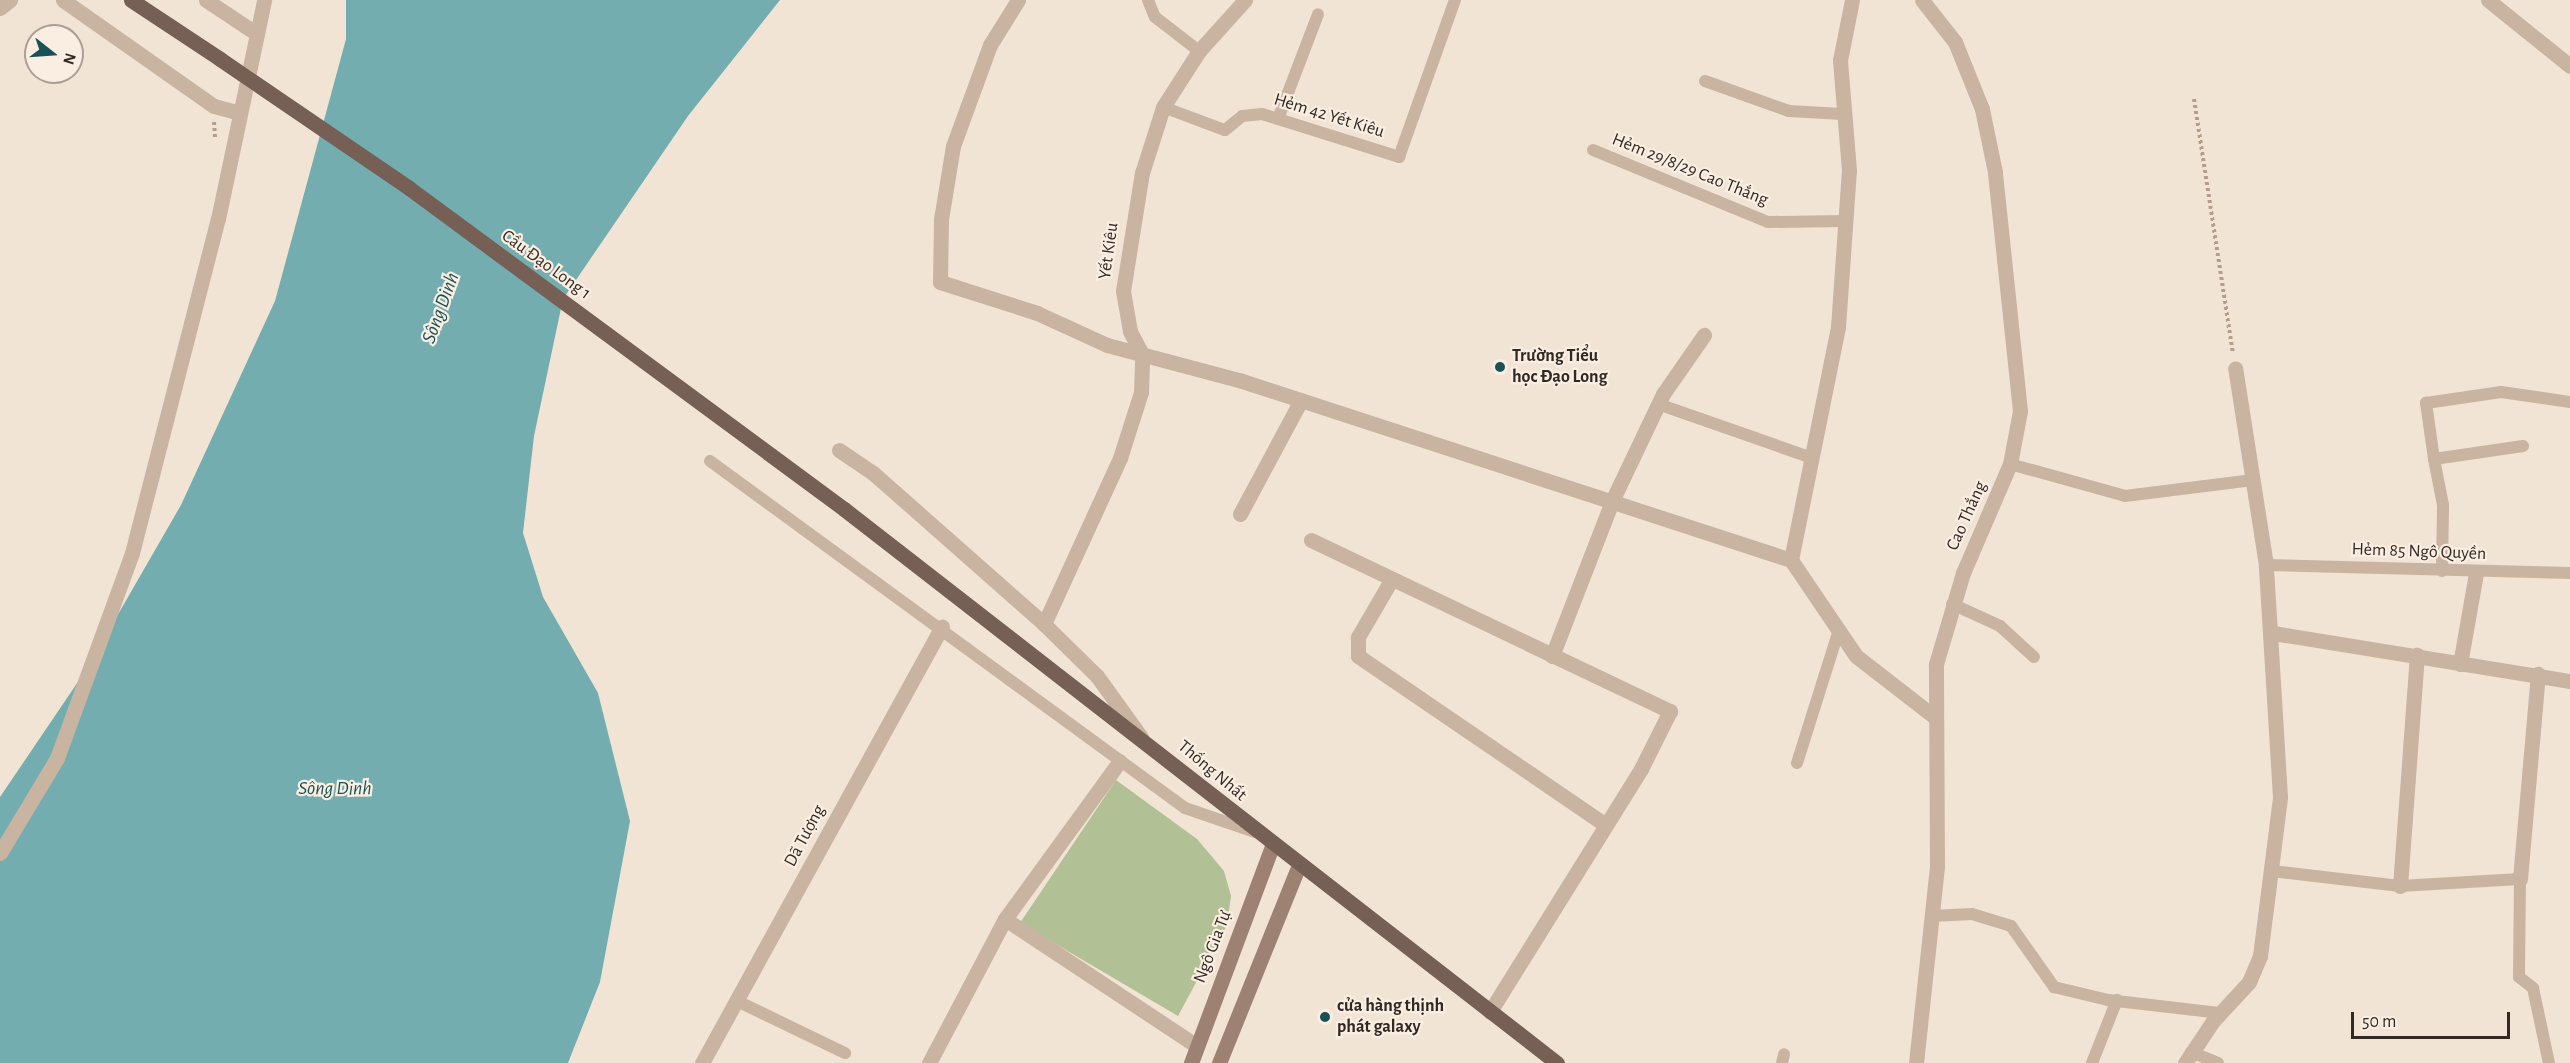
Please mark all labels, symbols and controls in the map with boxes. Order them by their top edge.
north arrow [24,24,84,84]
text: N [60,51,79,66]
street label: Hẻm 42 Yết Kiêu [1271,89,1387,143]
street label: Hẻm 29/8/29 Cao Thắng [1609,129,1771,211]
street label: Yết Kiêu [1094,221,1124,281]
street label: Cầu Đạo Long 1 [497,225,595,305]
water label: Sông Dinh [417,269,465,347]
place label: Trường Tiểu học Đạo Long [1512,346,1608,388]
marker: Trường Tiểu học Đạo Long [1493,360,1507,374]
street label: Cao Thắng [1942,478,1992,554]
street label: Hẻm 85 Ngô Quyền [2351,539,2487,565]
street label: Thống Nhất [1173,736,1251,806]
water label: Sông Dinh [298,776,372,800]
street label: Dã Tượng [780,801,830,871]
street label: Ngô Gia Tự [1189,908,1237,986]
place label: cửa hàng thịnh phát galaxy [1337,996,1444,1038]
scale bar [2354,1000,2513,1038]
marker: cửa hàng thịnh phát galaxy [1318,1010,1332,1024]
text: 50 m [2362,1013,2396,1031]

